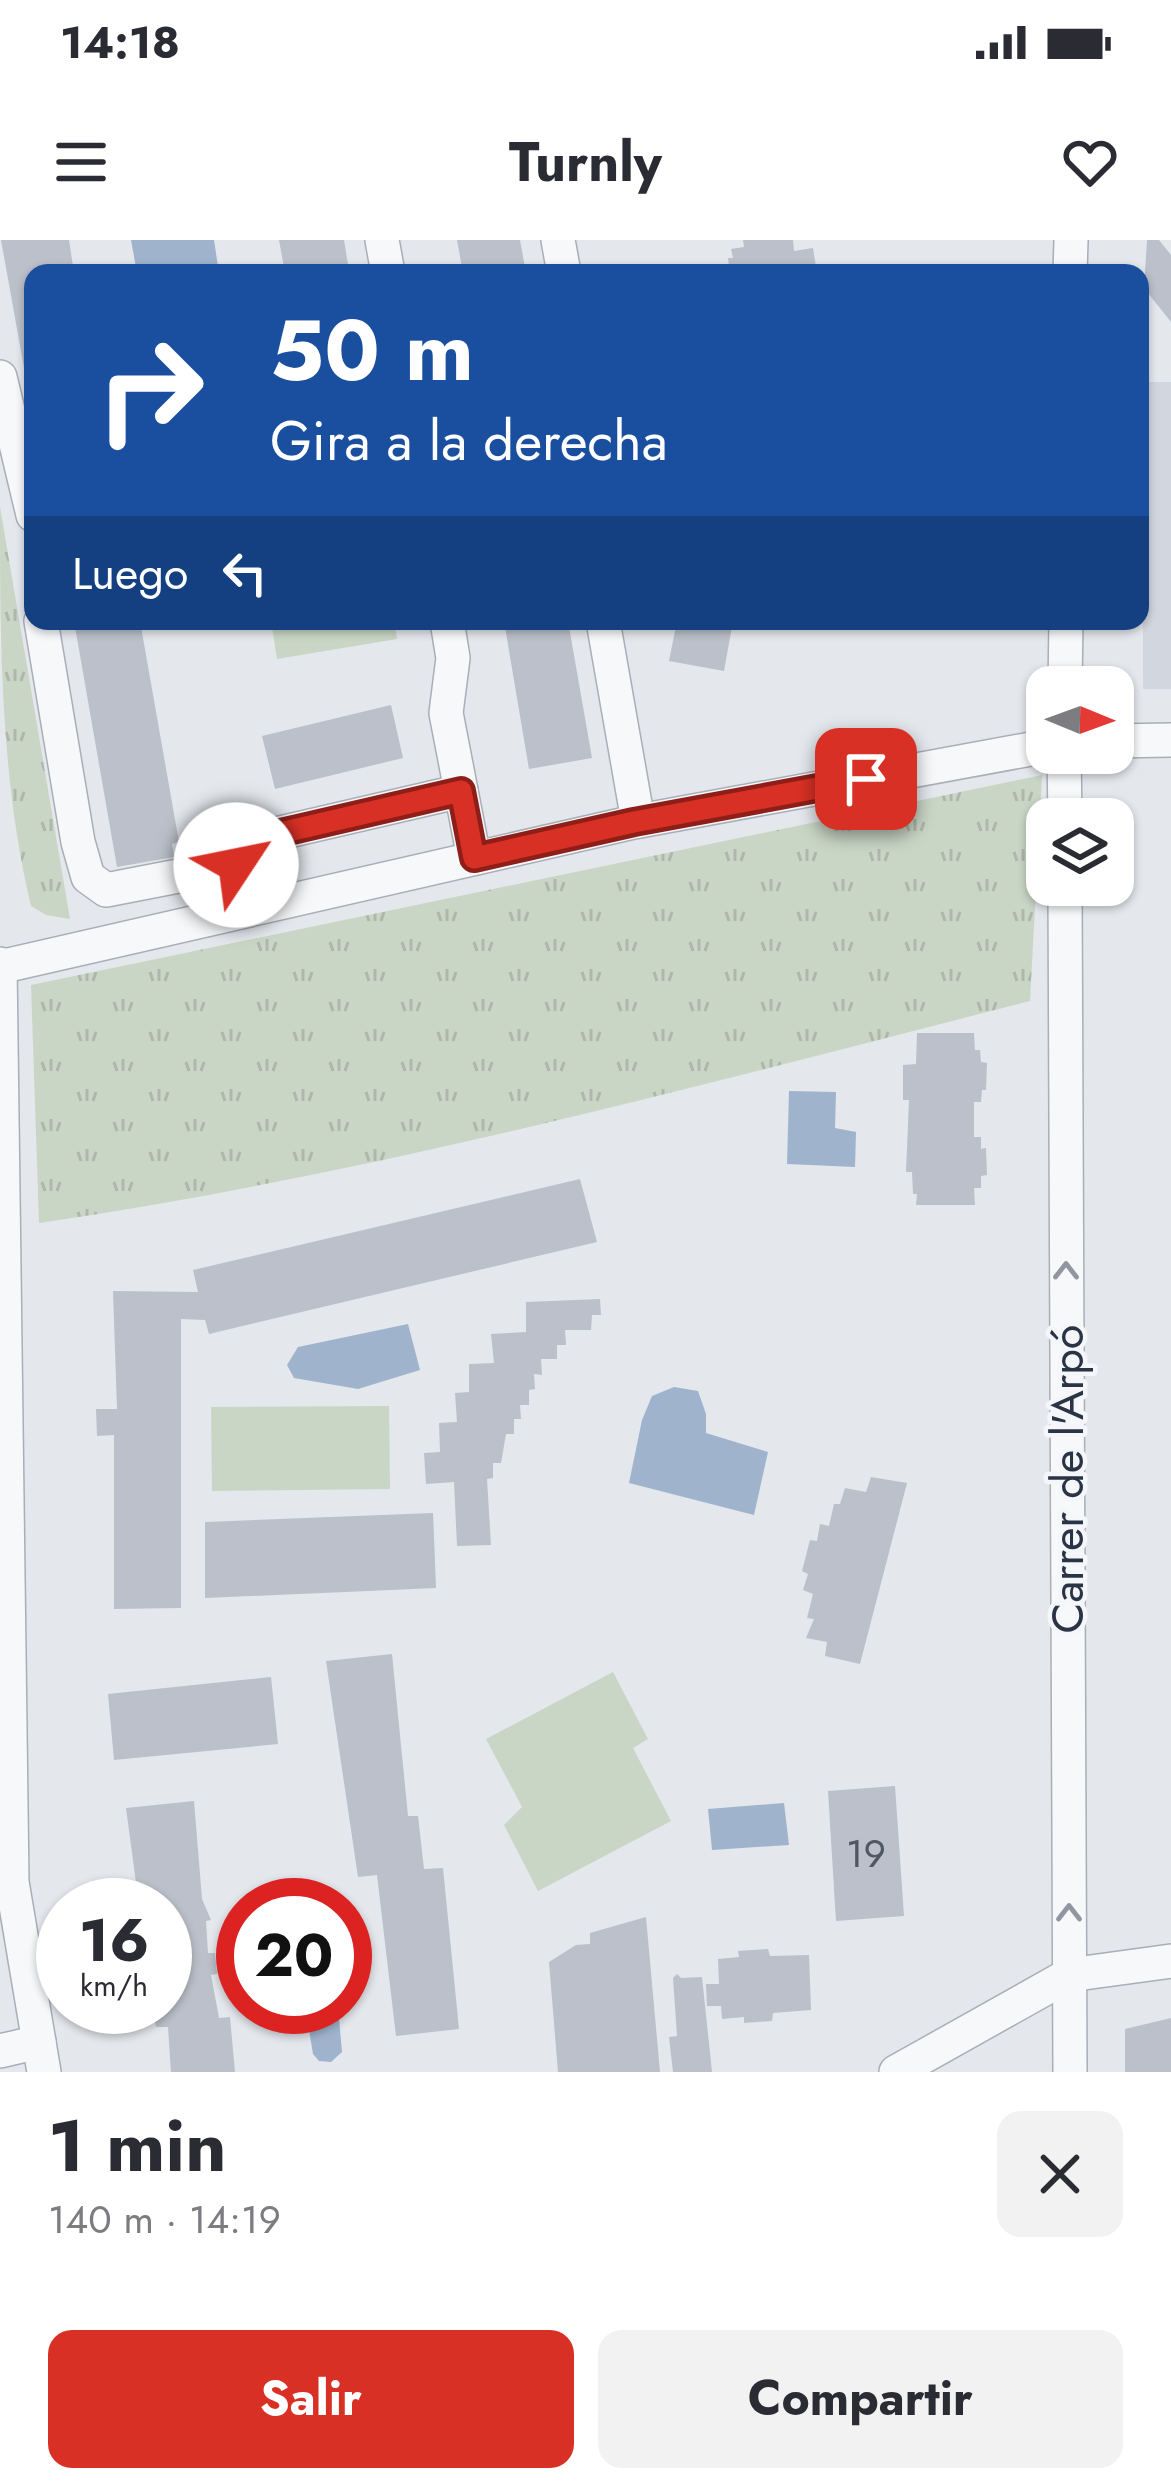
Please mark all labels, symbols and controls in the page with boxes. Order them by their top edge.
text: 14:18 [60,10,180,75]
text: Turnly [509,123,662,201]
icon: menu [48,129,114,195]
icon: heart [1057,129,1123,195]
text: 50 m [270,290,474,412]
icon: right [72,312,228,468]
text: Gira a la derecha [270,402,668,480]
icon: left [212,540,278,606]
text: Luego [72,541,188,606]
north arrow [1026,666,1134,774]
map controls [1026,666,1134,906]
pin [815,728,917,830]
icon: arrive [833,746,899,812]
button: layers [1026,798,1134,906]
position arrow [173,802,299,928]
one-way arrow [1053,1261,1079,1279]
street label: Carrer de l'Arpó [1035,1325,1100,1633]
house number: 19 [846,1825,886,1882]
speed limit sign: 20 [216,1878,372,2034]
text: 16 [79,1897,149,1984]
one-way arrow [1056,1903,1082,1921]
text: km/h [80,1964,148,2007]
text: 1 min [48,2094,227,2198]
button: close [997,2111,1123,2237]
text: 140 m · 14:19 [48,2191,281,2248]
button: Salir [48,2330,574,2468]
button: Compartir [598,2330,1123,2468]

